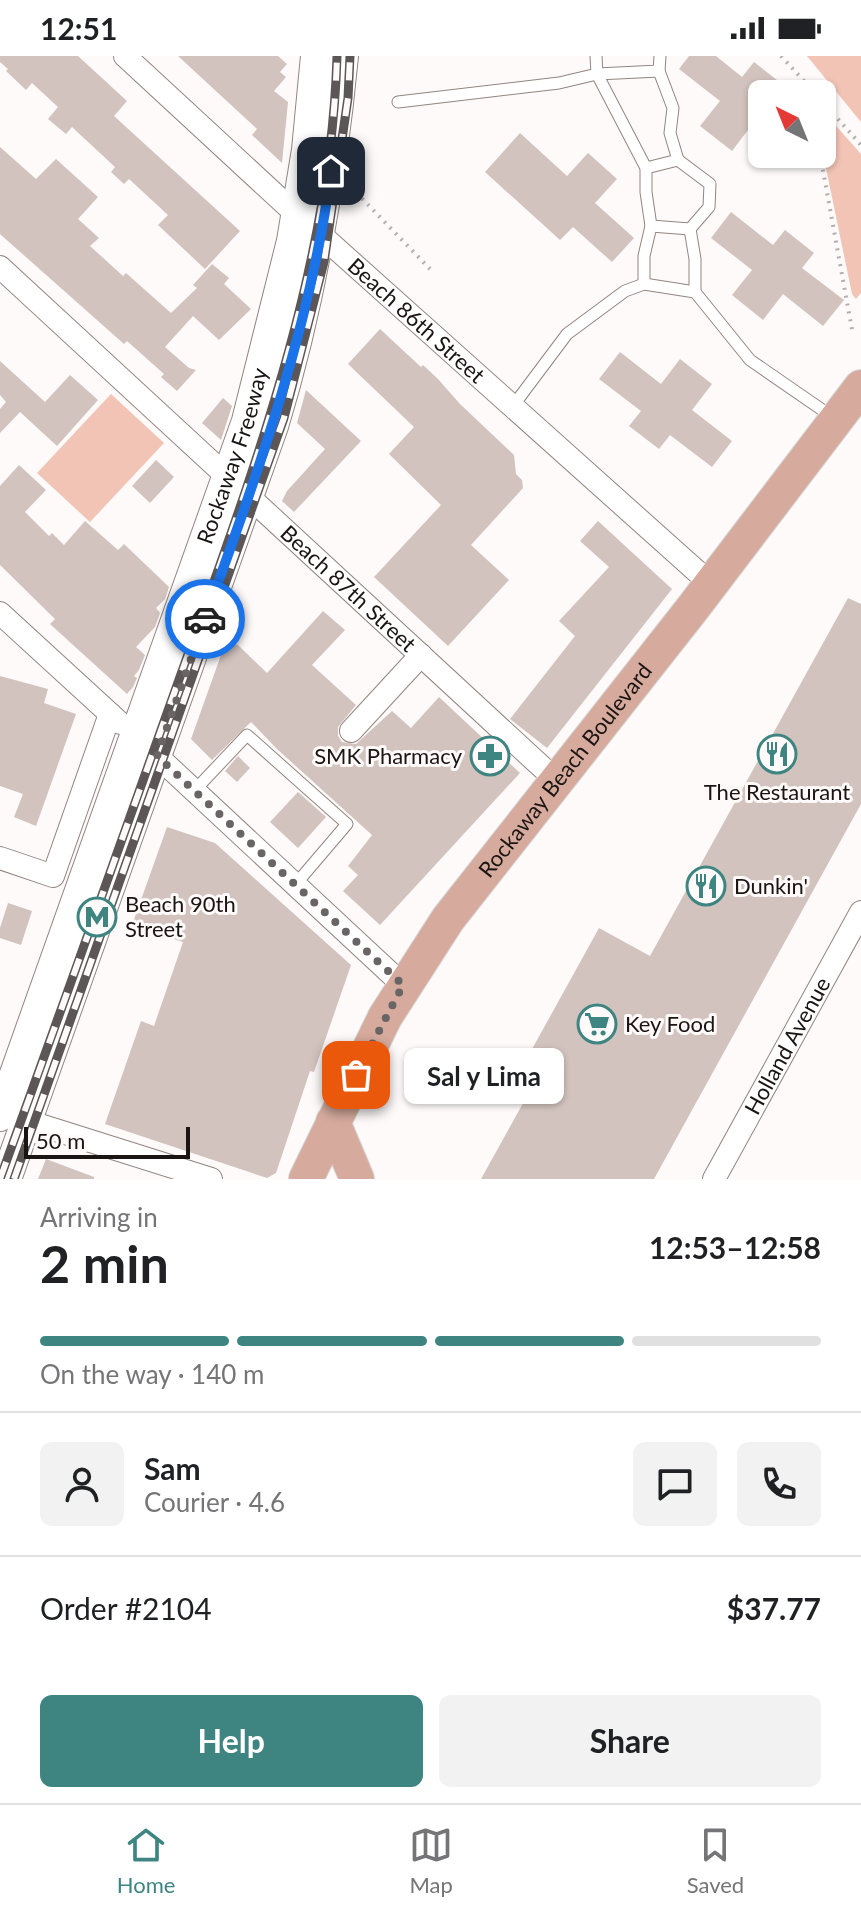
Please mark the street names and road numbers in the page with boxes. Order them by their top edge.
street label: Beach 86th Street [343,252,491,388]
street label: Rockaway Freeway [190,364,273,547]
street label: Beach 87th Street [275,519,422,657]
street label: Rockaway Beach Boulevard [472,658,657,882]
street label: Holland Avenue [738,972,836,1119]

